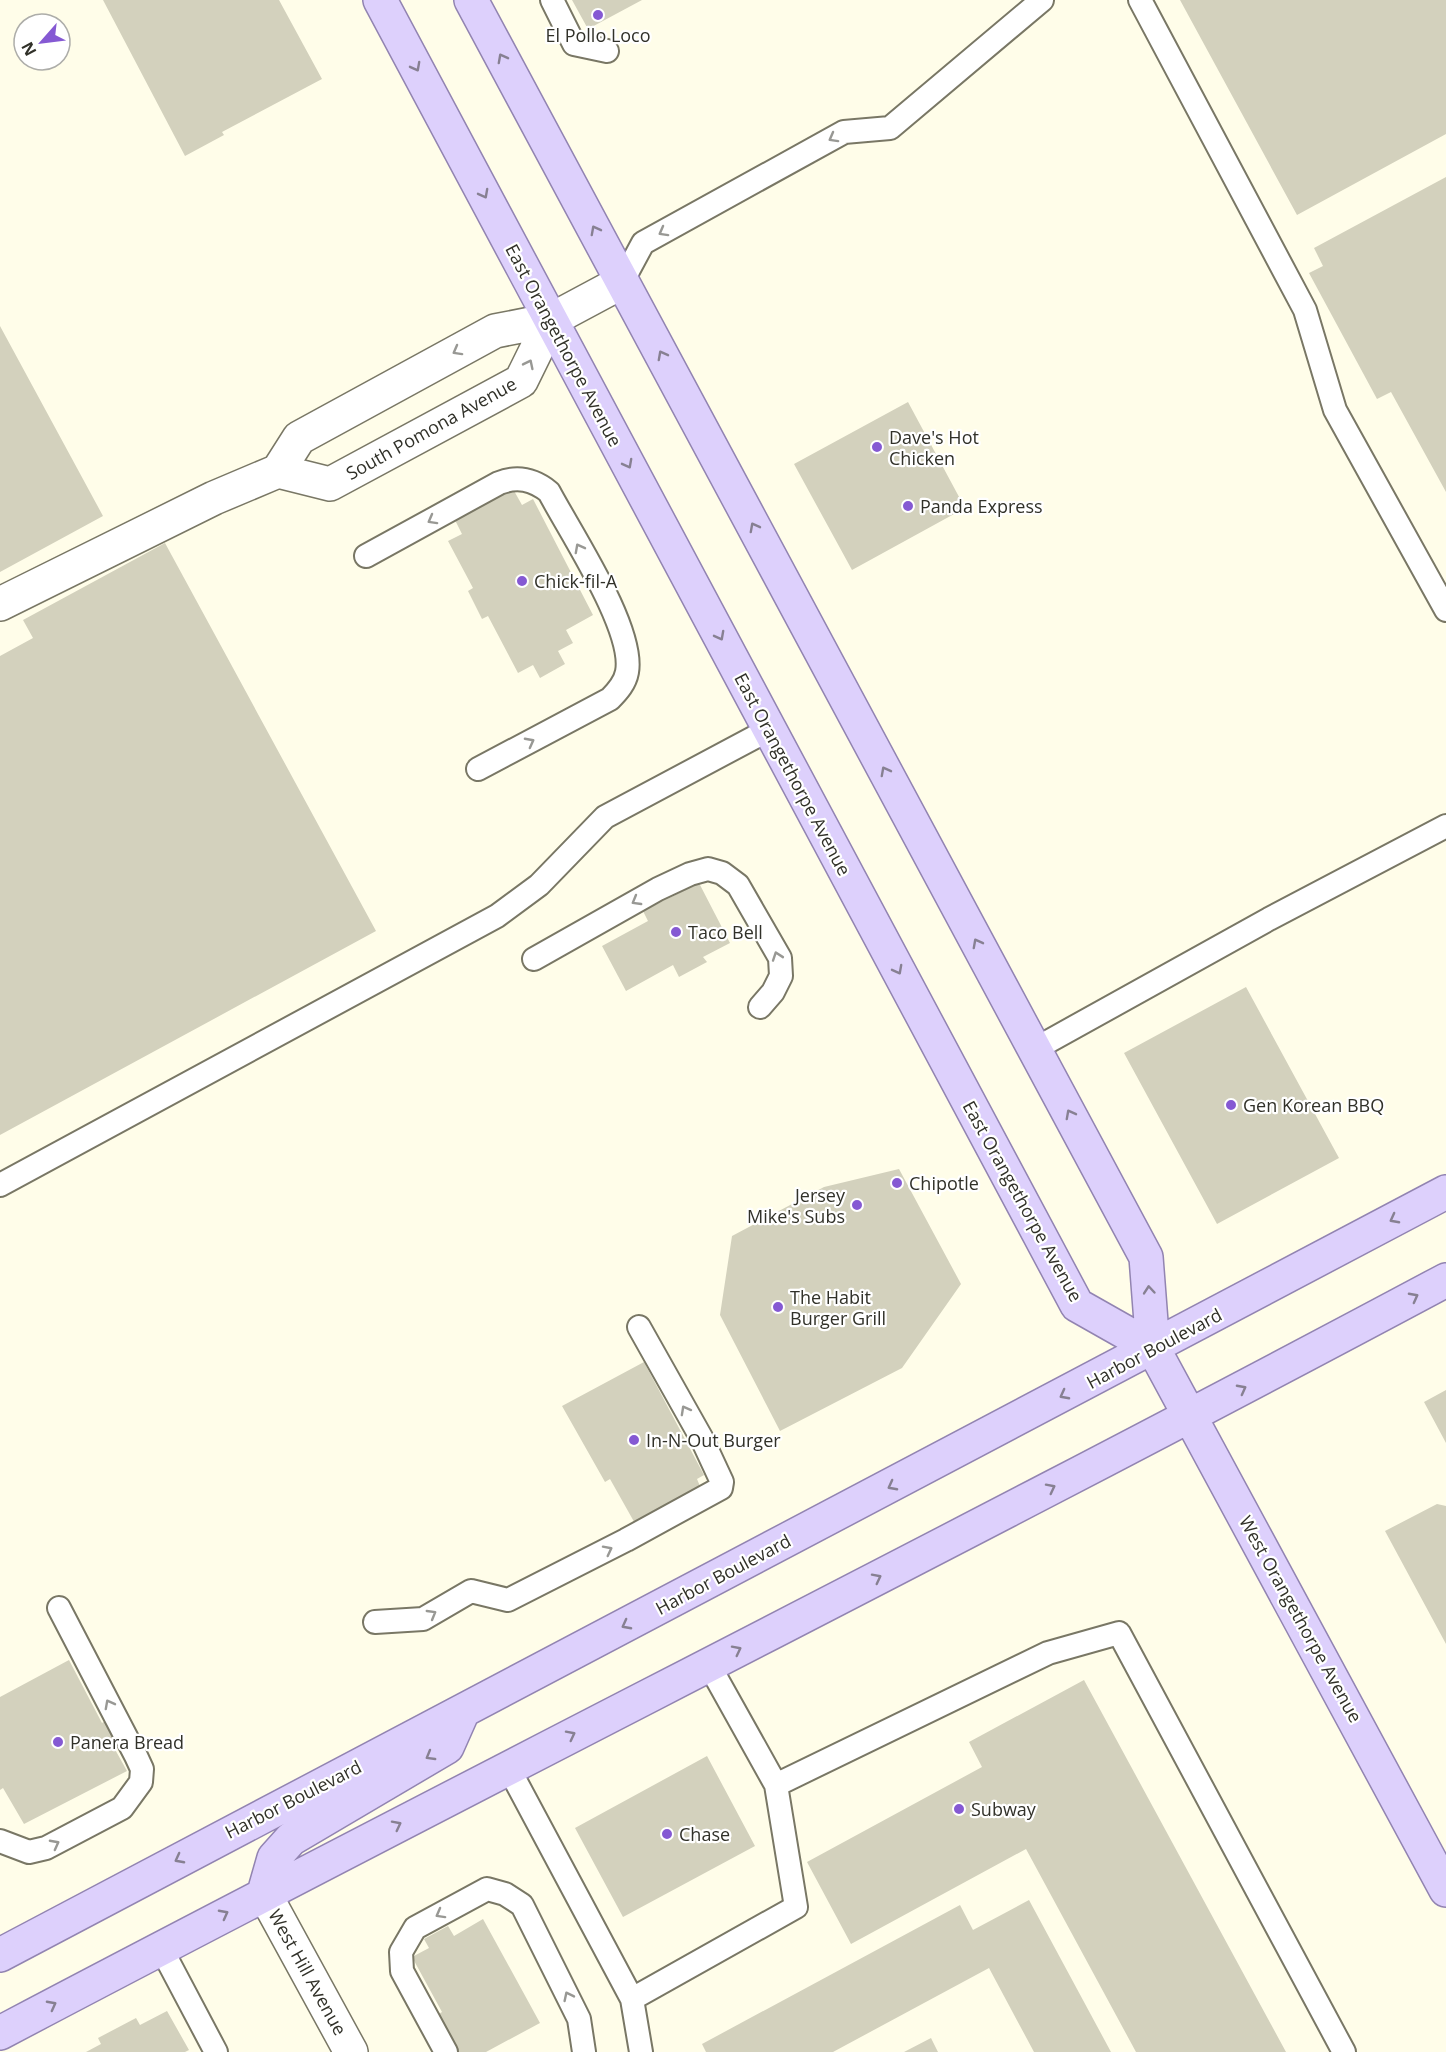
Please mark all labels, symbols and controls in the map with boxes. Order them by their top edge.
marker: El Pollo Loco [591,8,605,22]
north arrow [12,12,72,72]
place label: El Pollo Loco [545,23,651,47]
text: N [16,38,42,60]
one-way arrow [498,54,510,65]
one-way arrow [409,61,420,72]
one-way arrow [829,130,839,142]
one-way arrow [477,188,488,198]
one-way arrow [658,225,669,236]
one-way arrow [591,226,602,237]
street label: East Orangethorpe Avenue [500,240,628,450]
one-way arrow [453,344,463,355]
one-way arrow [658,351,669,361]
one-way arrow [522,360,533,371]
street label: South Pomona Avenue [341,371,521,485]
place label: Dave's Hot Chicken [889,425,979,470]
marker: Dave's Hot Chicken [870,440,884,454]
one-way arrow [621,458,632,468]
place label: Panda Express [920,494,1043,518]
marker: Panda Express [901,499,915,513]
one-way arrow [428,513,438,524]
one-way arrow [750,523,761,533]
one-way arrow [575,544,586,555]
place label: Chick-fil-A [534,569,618,593]
marker: Chick-fil-A [515,574,529,588]
one-way arrow [713,630,724,640]
street label: East Orangethorpe Avenue [729,669,857,879]
one-way arrow [524,737,535,749]
one-way arrow [881,767,892,777]
one-way arrow [632,894,642,905]
place label: Taco Bell [688,920,763,944]
marker: Taco Bell [669,925,683,939]
one-way arrow [973,938,984,949]
one-way arrow [772,951,785,962]
one-way arrow [891,964,902,974]
place label: Gen Korean BBQ [1243,1093,1384,1117]
street label: East Orangethorpe Avenue [958,1096,1088,1306]
marker: Gen Korean BBQ [1224,1098,1238,1112]
one-way arrow [1066,1110,1077,1121]
place label: Chipotle [909,1171,979,1195]
marker: Chipotle [890,1176,904,1190]
place label: Jersey Mike's Subs [747,1183,846,1228]
marker: Jersey Mike's Subs [850,1198,864,1212]
one-way arrow [1390,1212,1401,1223]
place label: The Habit Burger Grill [790,1285,886,1330]
one-way arrow [1143,1285,1156,1295]
one-way arrow [1408,1293,1419,1304]
marker: The Habit Burger Grill [771,1300,785,1314]
street label: Harbor Boulevard [1082,1302,1226,1394]
one-way arrow [1236,1385,1247,1396]
one-way arrow [1060,1388,1071,1399]
one-way arrow [681,1405,693,1416]
place label: In-N-Out Burger [646,1428,781,1452]
marker: In-N-Out Burger [627,1433,641,1447]
one-way arrow [887,1479,898,1490]
one-way arrow [1044,1484,1055,1496]
street label: West Orangethorpe Avenue [1234,1511,1368,1727]
street label: Harbor Boulevard [651,1528,795,1620]
one-way arrow [601,1546,612,1557]
one-way arrow [871,1573,882,1585]
one-way arrow [426,1609,436,1621]
one-way arrow [622,1618,632,1629]
one-way arrow [731,1646,741,1657]
one-way arrow [105,1699,116,1710]
place label: Panera Bread [70,1730,184,1754]
one-way arrow [564,1731,575,1743]
marker: Panera Bread [51,1735,65,1749]
one-way arrow [426,1749,436,1761]
street label: Harbor Boulevard [221,1754,365,1844]
place label: Subway [971,1797,1037,1821]
marker: Subway [952,1802,966,1816]
one-way arrow [391,1820,402,1832]
place label: Chase [679,1822,730,1846]
marker: Chase [660,1827,674,1841]
one-way arrow [48,1839,59,1851]
one-way arrow [175,1852,186,1863]
street label: West Hill Avenue [263,1905,353,2039]
one-way arrow [436,1907,446,1918]
one-way arrow [218,1910,228,1921]
one-way arrow [563,1992,575,2003]
one-way arrow [45,2001,56,2012]

